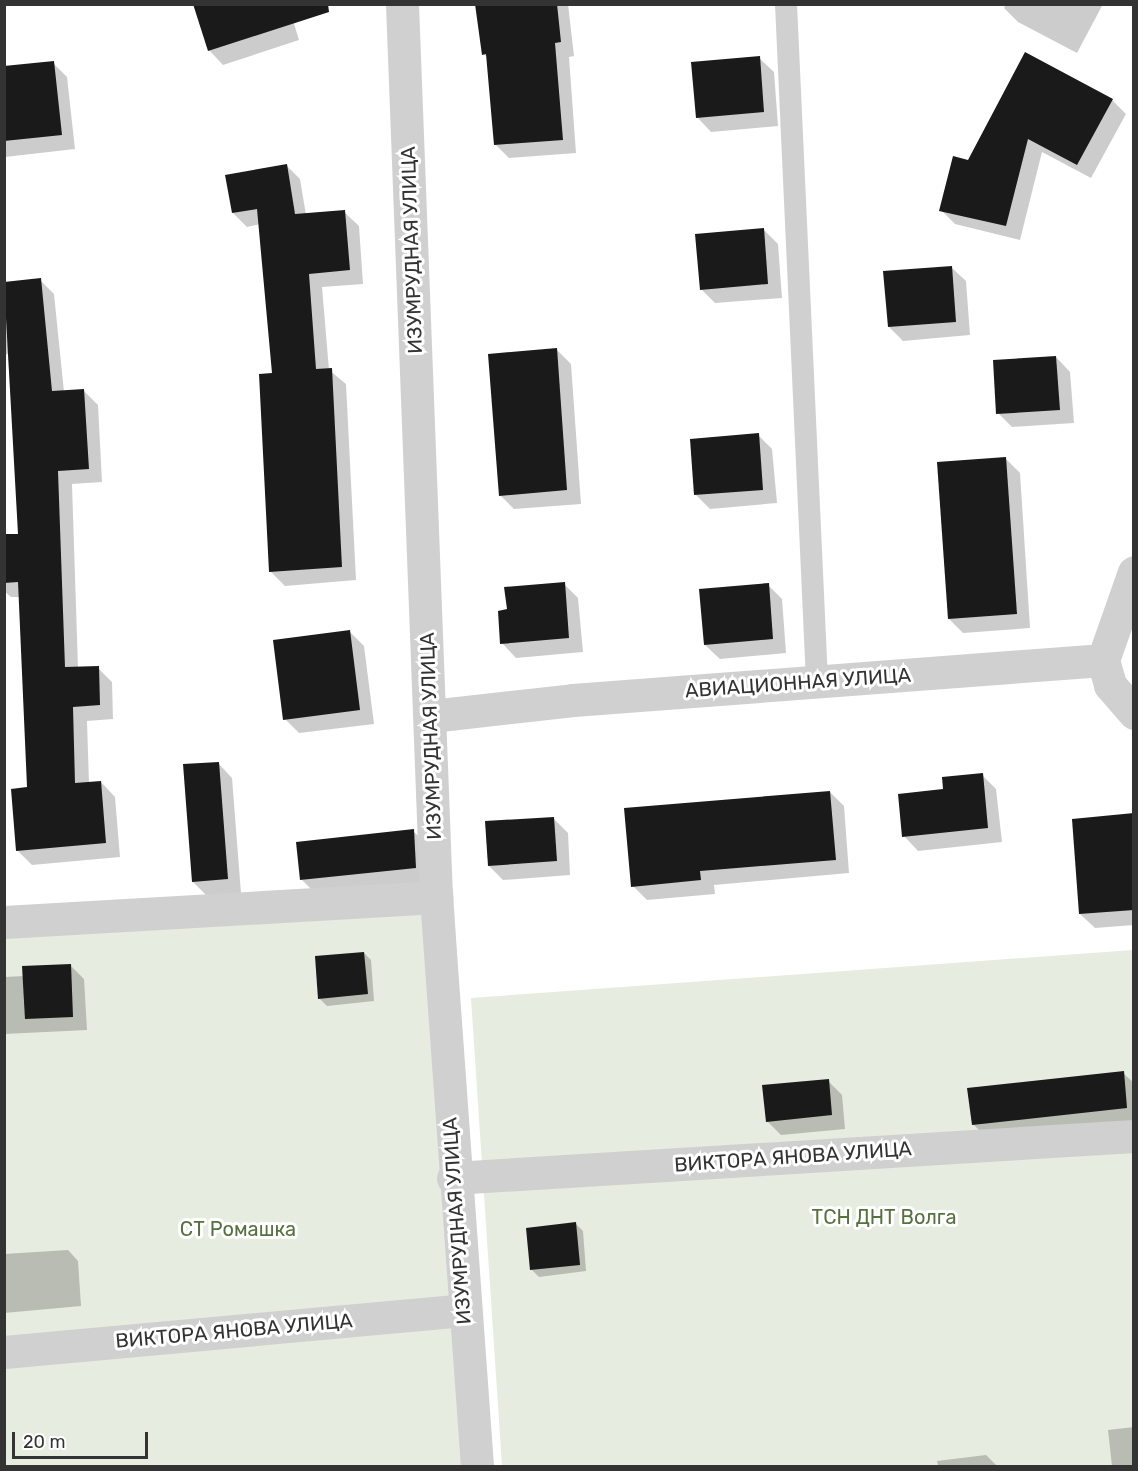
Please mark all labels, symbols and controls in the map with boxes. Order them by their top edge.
street label: ИЗУМРУДНАЯ УЛИЦА [396,146,428,354]
street label: ИЗУМРУДНАЯ УЛИЦА [415,632,447,840]
street label: АВИАЦИОННАЯ УЛИЦА [684,663,912,703]
street label: ИЗУМРУДНАЯ УЛИЦА [438,1117,476,1325]
street label: ВИКТОРА ЯНОВА УЛИЦА [673,1137,913,1177]
park label: ТСН ДНТ Волга [812,1205,956,1229]
park label: СТ Ромашка [180,1217,296,1241]
street label: ВИКТОРА ЯНОВА УЛИЦА [114,1309,354,1353]
scale bar [15,1420,152,1458]
text: 20 m [23,1431,65,1453]

